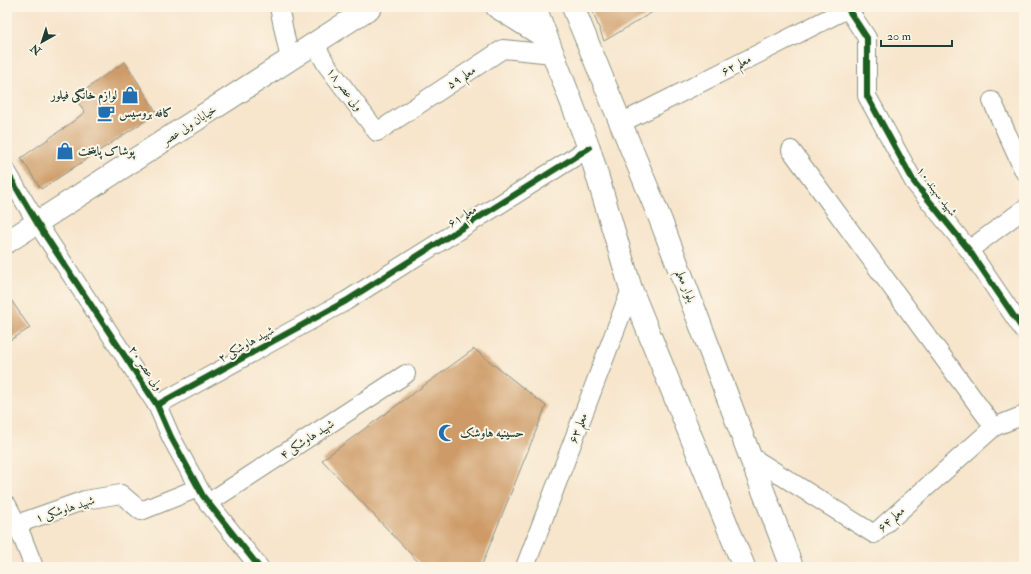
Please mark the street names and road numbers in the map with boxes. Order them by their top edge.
street label: معلم ۶۲ [719,52,755,83]
street label: معلم ۵۹ [444,63,481,96]
street label: ولی عصر ۱۸ [323,64,366,114]
street label: خیابان ولی عصر [157,102,220,150]
street label: شهید سهبند ۱۰ [913,163,960,219]
street label: معلم ۶۱ [445,202,482,235]
street label: بلوار معلم [669,268,699,306]
street label: شهید هاوشکی ۲ [216,323,277,367]
street label: ولی عصر ۲۰ [125,343,166,394]
street label: معلم ۶۳ [566,411,595,447]
street label: شهید هاوشکی ۴ [277,416,338,463]
street label: شهید هاوشکی ۱ [34,493,97,527]
street label: معلم ۶۴ [875,503,911,538]

